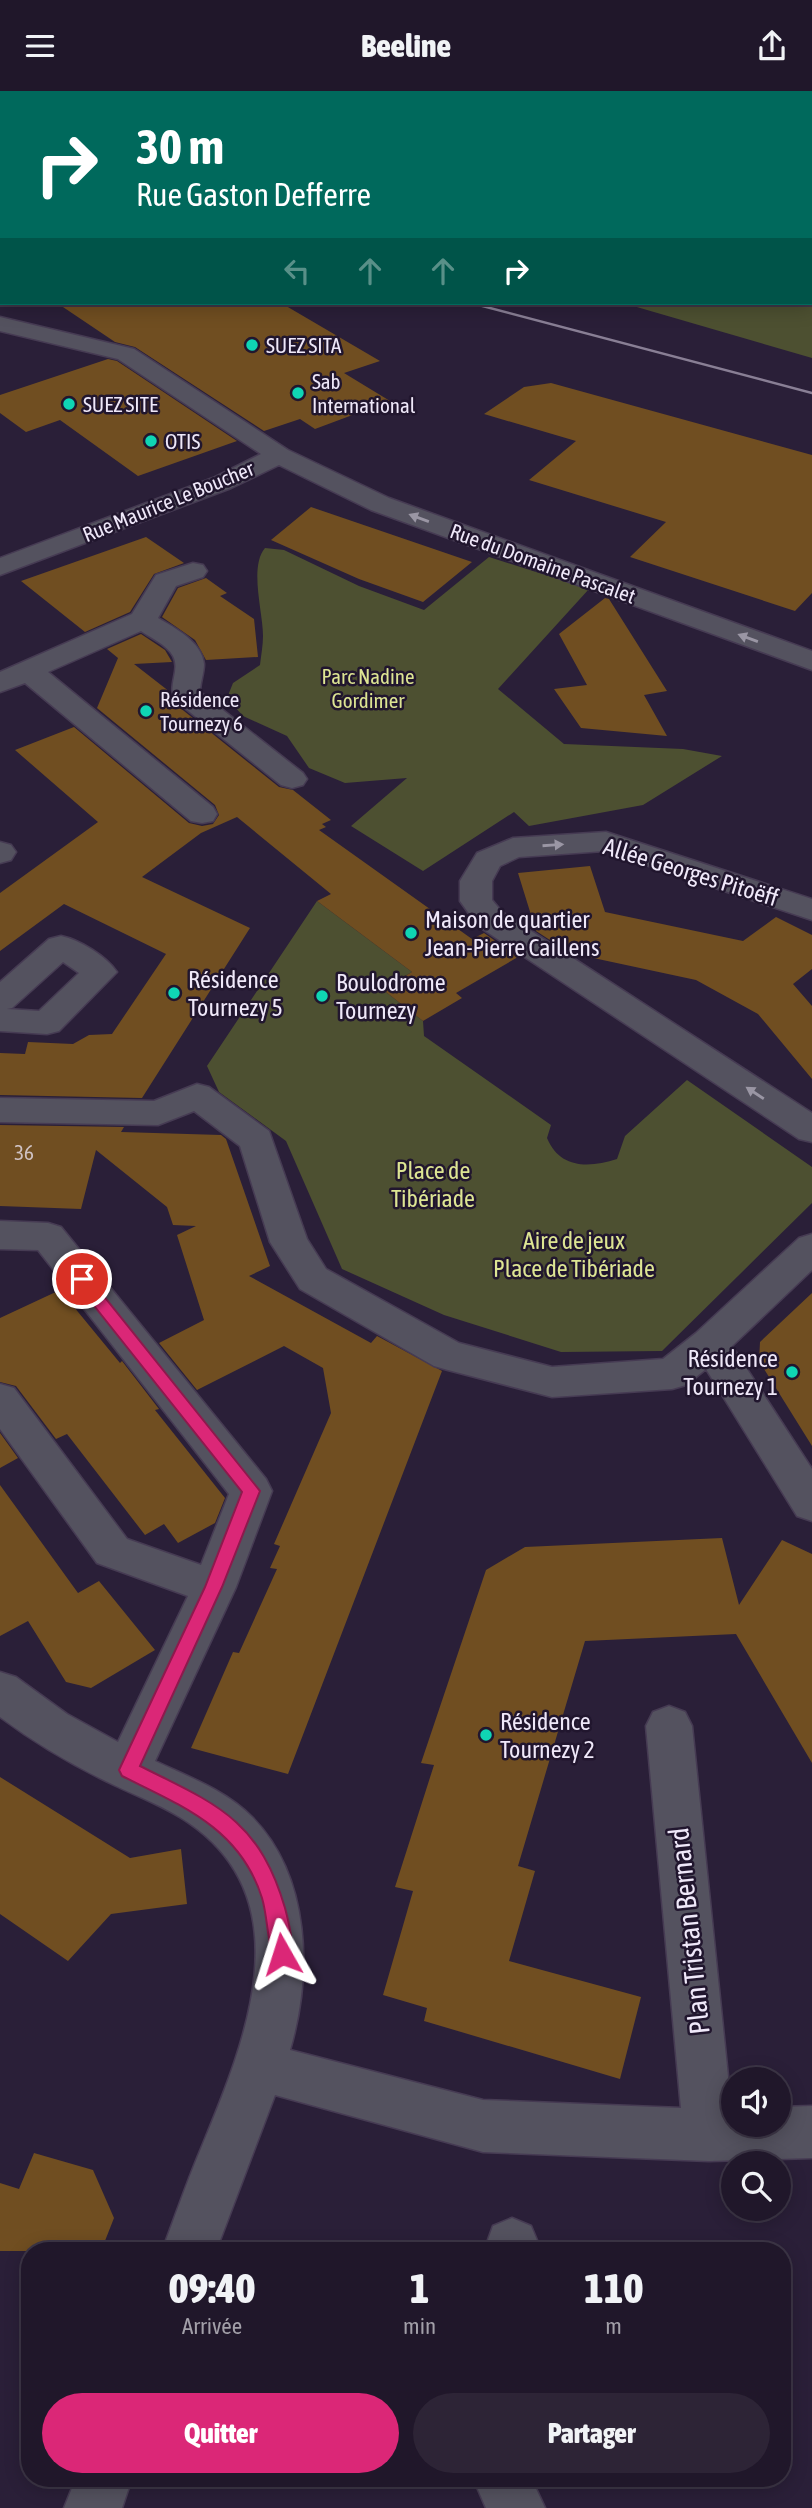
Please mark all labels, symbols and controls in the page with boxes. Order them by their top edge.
icon: menu [21,27,59,65]
text: Beeline [361,27,451,64]
icon: share [753,27,791,65]
text: 30 m [136,118,224,174]
icon: right [21,119,112,210]
text: Rue Gaston Defferre [136,176,371,213]
icon: left [278,252,316,290]
icon: ahead [351,252,389,290]
icon: ahead [424,252,462,290]
icon: right [497,252,535,290]
place label: SUEZ SITA [266,333,342,357]
marker: SUEZ SITA [244,337,260,353]
place label: Sab International [312,369,416,417]
marker: Sab International [290,385,306,401]
place label: SUEZ SITE [83,392,158,416]
marker: SUEZ SITE [61,396,77,412]
place label: OTIS [165,429,200,453]
marker: OTIS [143,433,159,449]
street label: Rue Maurice Le Boucher [79,455,258,546]
one-way arrow [408,512,429,523]
street label: Rue du Domaine Pascalet [447,518,639,608]
one-way arrow [737,632,758,643]
park label: Parc Nadine Gordimer [321,664,415,712]
place label: Résidence Tournezy 6 [160,687,243,735]
marker: Résidence Tournezy 6 [138,703,154,719]
street label: Allée Georges Pitoëff [600,833,782,911]
one-way arrow [543,839,565,850]
place label: Maison de quartier Jean-Pierre Caillens [425,906,599,961]
marker: Maison de quartier Jean-Pierre Caillens [403,925,419,941]
place label: Résidence Tournezy 5 [188,966,283,1021]
place label: Boulodrome Tournezy [336,969,446,1024]
marker: Résidence Tournezy 5 [166,985,182,1001]
marker: Boulodrome Tournezy [314,988,330,1004]
one-way arrow [746,1086,764,1100]
house number: 36 [14,1140,34,1164]
park label: Place de Tibériade [391,1157,475,1212]
park label: Aire de jeux Place de Tibériade [493,1227,655,1282]
pin [52,1249,112,1309]
icon: arrive [63,1260,101,1298]
place label: Résidence Tournezy 1 [683,1345,778,1400]
marker: Résidence Tournezy 1 [784,1364,800,1380]
place label: Résidence Tournezy 2 [500,1708,595,1763]
marker: Résidence Tournezy 2 [478,1727,494,1743]
street label: Plan Tristan Bernard [662,1826,716,2036]
position arrow [245,1917,319,1991]
map controls [721,2067,791,2221]
button: sound [721,2067,791,2137]
button: search [721,2151,791,2221]
text: 09:40 [169,2264,255,2312]
text: 1 [410,2264,429,2312]
text: 110 [584,2264,643,2312]
text: Arrivée [182,2313,242,2339]
text: min [403,2313,436,2339]
text: m [605,2313,622,2339]
button: Quitter [42,2393,399,2473]
button: Partager [413,2393,770,2473]

